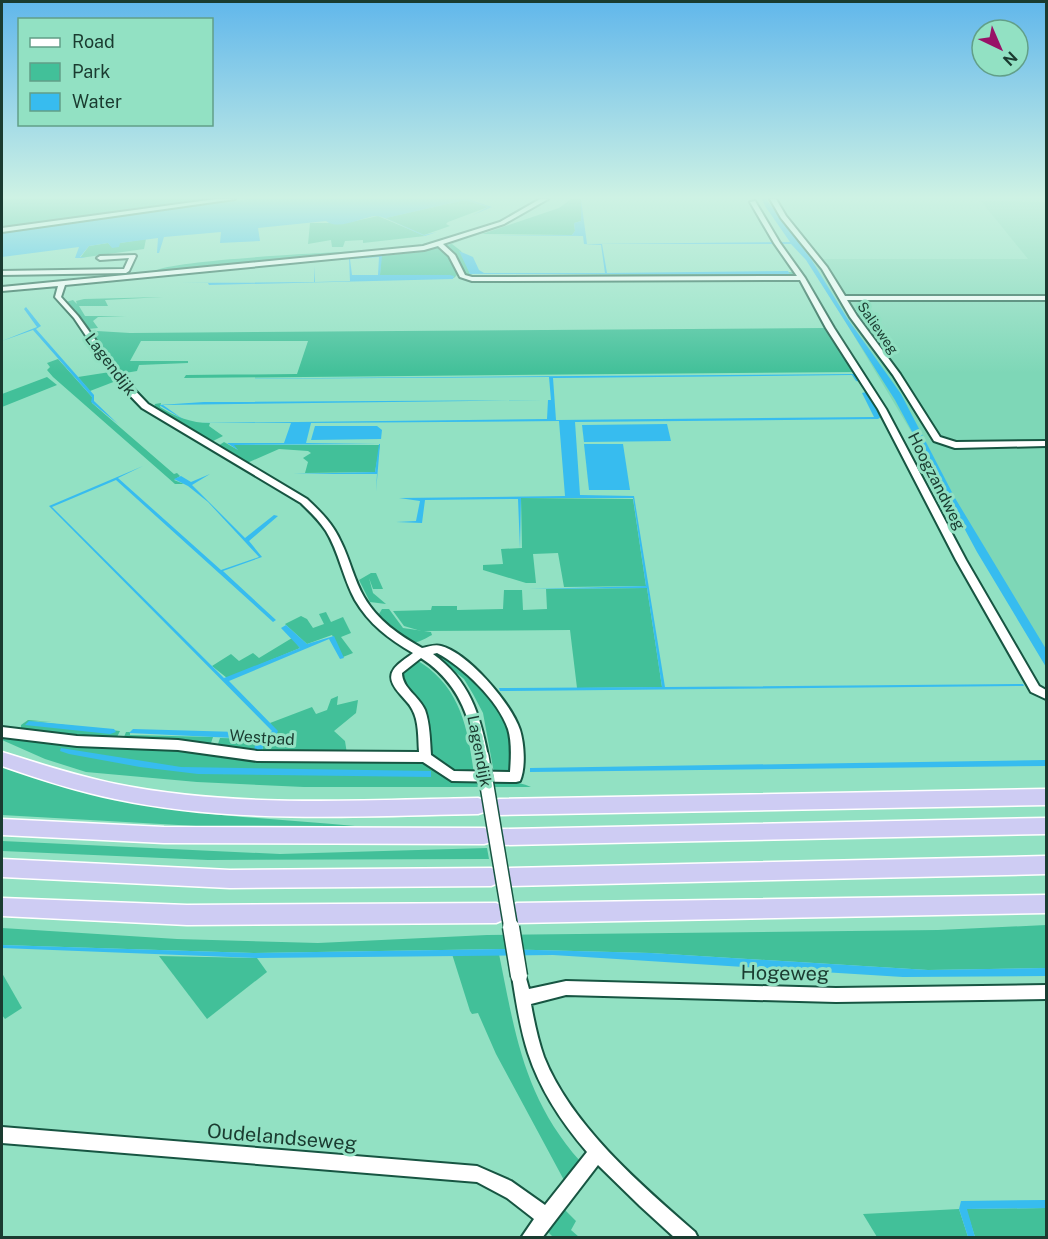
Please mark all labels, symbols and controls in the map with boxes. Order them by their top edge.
legend [18,18,213,126]
north arrow [970,18,1030,78]
text: Road [72,31,115,52]
text: N [999,47,1021,70]
text: Park [72,61,110,82]
text: Water [72,91,122,112]
street label: Salieweg [854,299,902,357]
street label: Lagendijk [81,330,140,399]
street label: Hoogzandweg [904,429,969,533]
street label: Lagendijk [463,714,496,789]
street label: Westpad [229,726,295,749]
street label: Hogeweg [740,960,830,986]
street label: Oudelandseweg [206,1118,358,1156]

